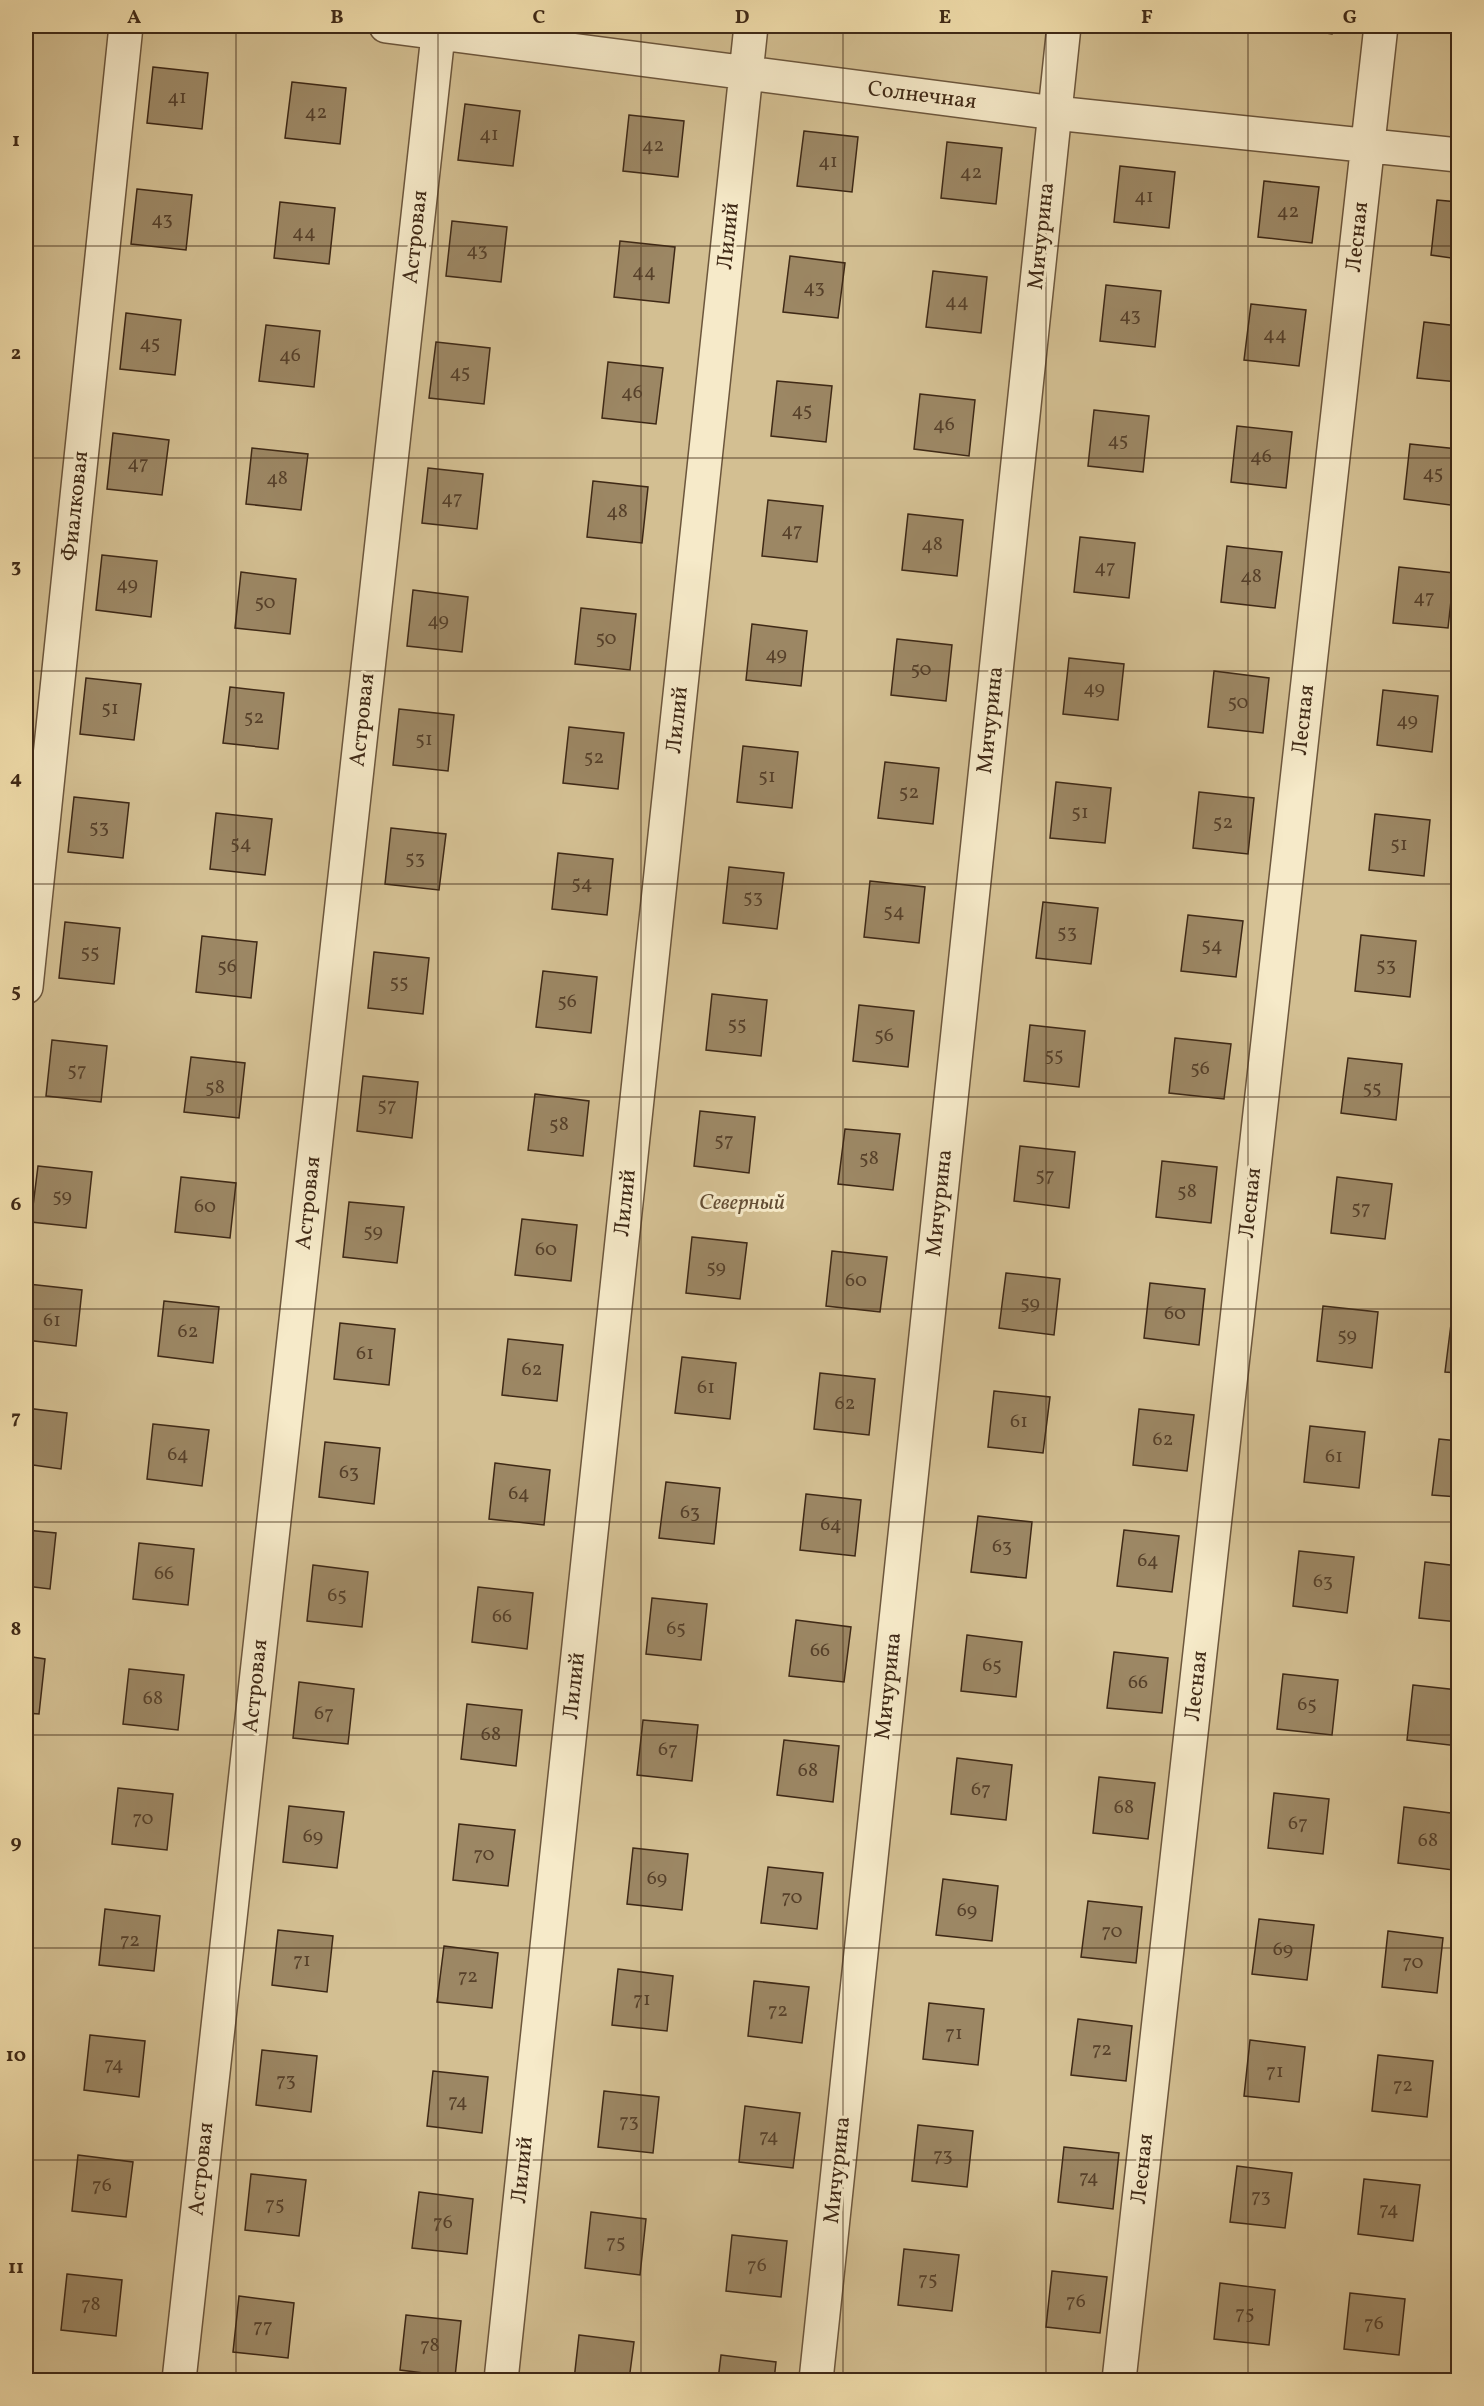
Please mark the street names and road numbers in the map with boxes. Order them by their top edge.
street label: Солнечная [866,74,978,118]
street label: Мичурина [1021,181,1063,291]
street label: Астровая [396,189,436,285]
street label: Лесная [1339,200,1377,274]
street label: Лилий [710,201,748,271]
street label: Фиалковая [55,449,97,563]
street label: Мичурина [970,665,1012,775]
street label: Астровая [343,672,383,768]
street label: Лесная [1285,683,1323,757]
street label: Лилий [659,685,697,755]
street label: Мичурина [919,1148,961,1258]
street label: Астровая [289,1155,329,1251]
street label: Лесная [1232,1166,1270,1240]
street label: Лилий [607,1168,645,1238]
street label: Мичурина [868,1631,910,1741]
street label: Астровая [236,1638,276,1734]
street label: Лесная [1178,1649,1216,1723]
street label: Лилий [556,1651,594,1721]
street label: Мичурина [817,2115,859,2225]
street label: Астровая [182,2121,222,2217]
street label: Лесная [1124,2132,1162,2206]
street label: Лилий [504,2135,542,2205]

